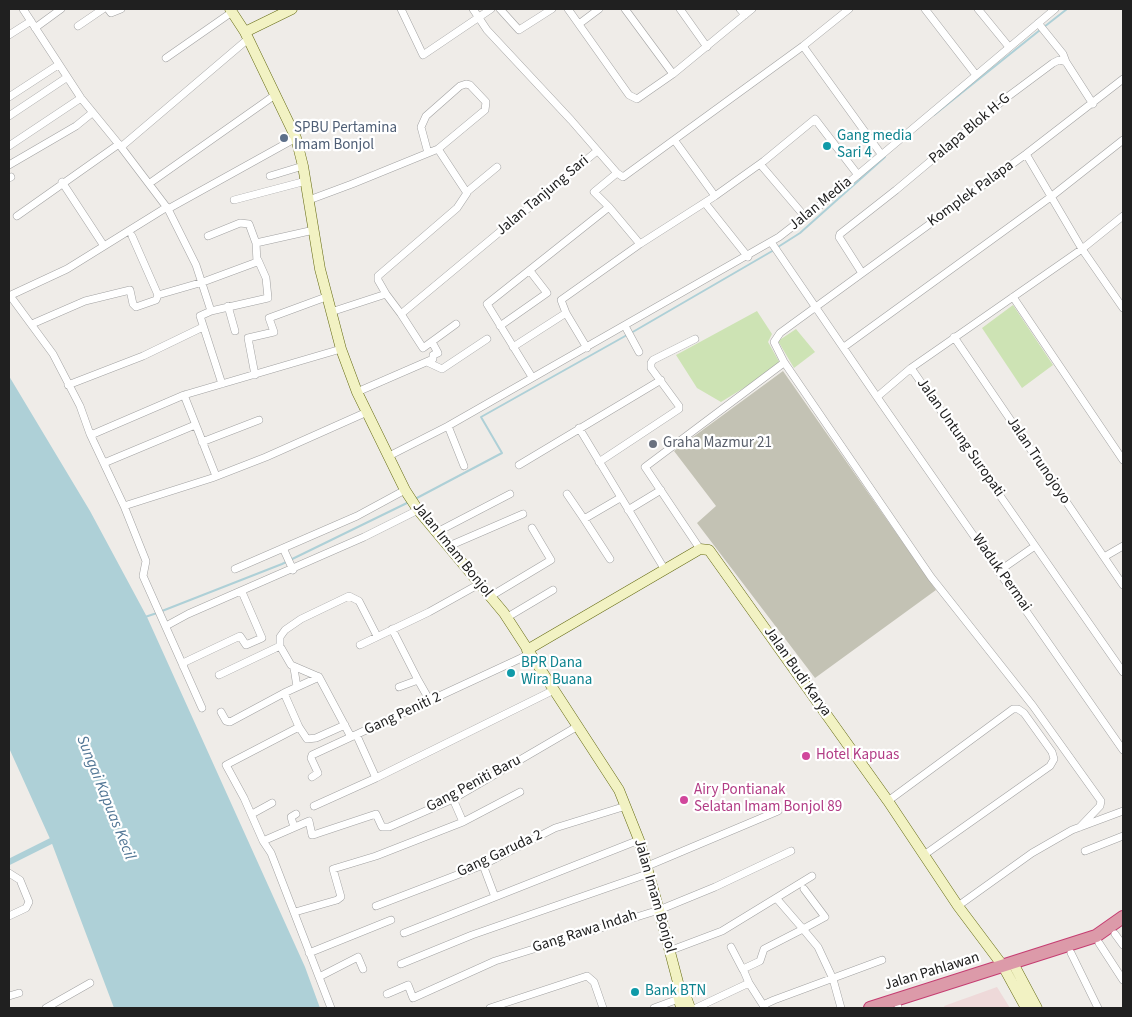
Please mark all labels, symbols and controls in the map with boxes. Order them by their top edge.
street label: Palapa Blok H-G [926,90,1014,168]
place label: SPBU Pertamina Imam Bonjol [294,120,397,155]
place label: Gang media Sari 4 [837,128,912,163]
marker: SPBU Pertamina Imam Bonjol [278,132,290,144]
marker: Gang media Sari 4 [821,140,833,152]
street label: Jalan Tanjung Sari [493,152,593,240]
street label: Komplek Palapa [925,157,1017,231]
street label: Jalan Media [786,173,856,235]
street label: Jalan Untung Suropati [912,375,1008,501]
street label: Jalan Trunojoyo [1002,414,1074,508]
place label: Graha Mazmur 21 [663,435,772,453]
marker: Graha Mazmur 21 [647,438,659,450]
street label: Jalan Imam Bonjol [408,499,496,601]
street label: Waduk Permai [968,531,1034,615]
street label: Jalan Budi Karya [759,624,835,720]
place label: BPR Dana Wira Buana [521,655,592,690]
marker: BPR Dana Wira Buana [505,667,517,679]
street label: Gang Peniti 2 [362,688,444,740]
water label: Sungai Kapuas Kecil [71,733,139,863]
place label: Hotel Kapuas [816,747,899,765]
marker: Hotel Kapuas [800,750,812,762]
street label: Gang Peniti Baru [424,752,524,816]
place label: Airy Pontianak Selatan Imam Bonjol 89 [694,782,842,817]
marker: Airy Pontianak Selatan Imam Bonjol 89 [678,794,690,806]
street label: Gang Garuda 2 [454,826,546,882]
street label: Jalan Imam Bonjol [629,837,679,955]
street label: Gang Rawa Indah [530,907,640,957]
street label: Jalan Pahlawan [882,949,982,995]
place label: Bank BTN [645,983,706,1001]
marker: Bank BTN [629,986,641,998]

